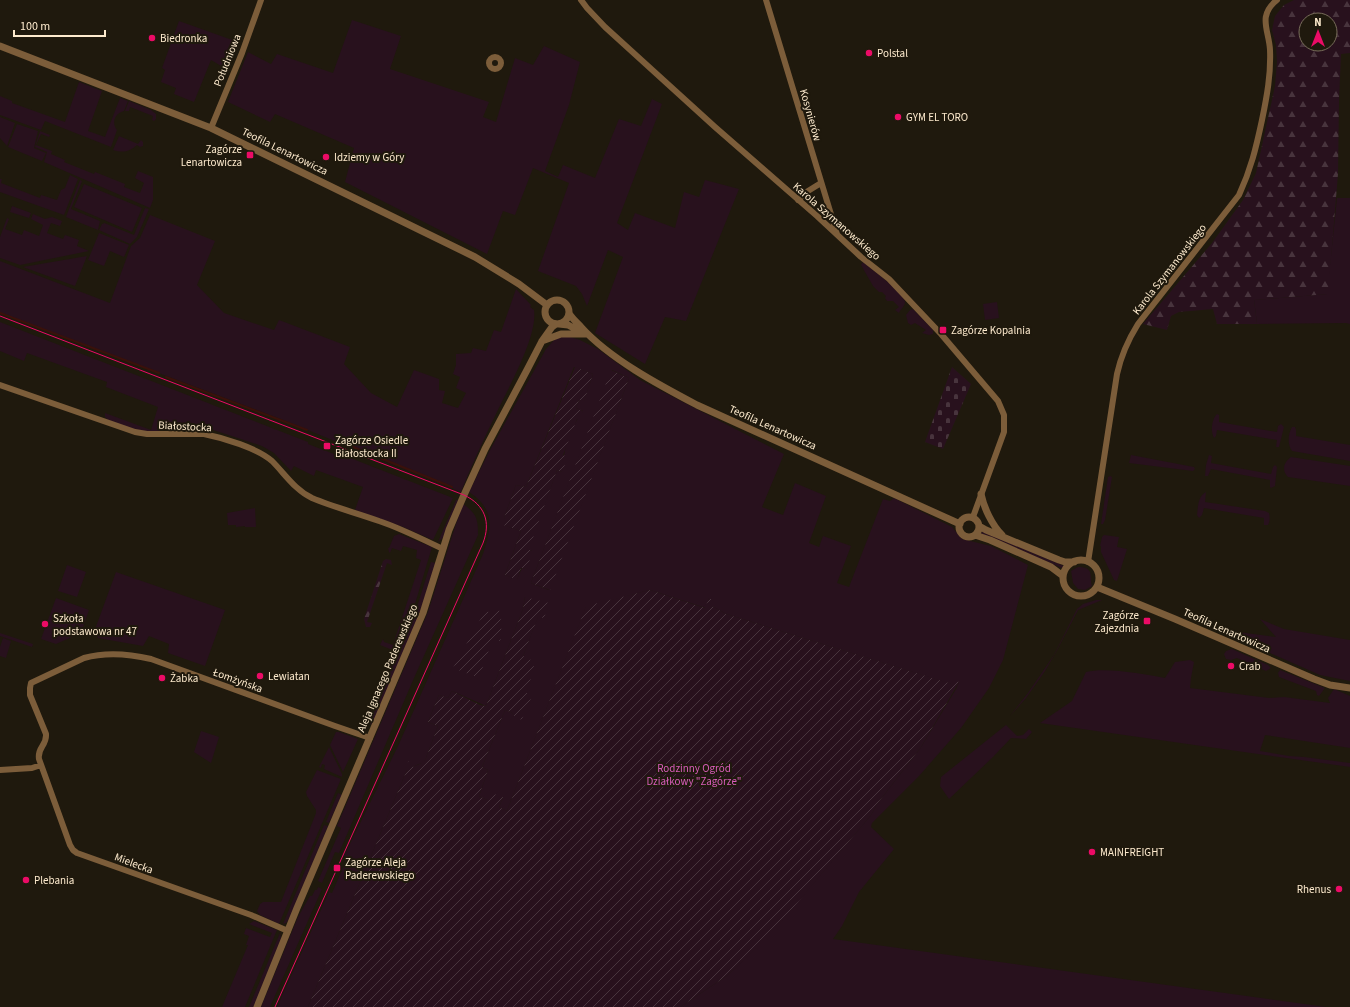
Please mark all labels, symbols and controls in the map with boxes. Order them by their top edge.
scale bar [14,12,105,38]
north arrow [1298,12,1338,52]
text: N [1314,15,1322,30]
text: 100 m [20,18,50,35]
place label: Biedronka [160,31,207,46]
street label: Południowa [210,32,245,89]
marker: Biedronka [147,33,157,43]
place label: Polstal [877,46,908,61]
marker: Polstal [864,48,874,58]
street label: Kosynierów [796,87,825,143]
place label: GYM EL TORO [906,110,968,125]
marker: GYM EL TORO [893,112,903,122]
street label: Teofila Lenartowicza [239,124,330,179]
place label: Zagórze Lenartowicza [181,142,243,170]
marker: Zagórze Lenartowicza [245,150,255,160]
place label: Idziemy w Góry [334,150,404,165]
marker: Idziemy w Góry [321,152,331,162]
street label: Karola Szymanowskiego [790,179,884,264]
street label: Karola Szymanowskiego [1129,221,1210,318]
place label: Zagórze Kopalnia [951,323,1030,338]
marker: Zagórze Kopalnia [938,325,948,335]
street label: Teofila Lenartowicza [727,401,819,453]
street label: Białostocka [158,418,212,435]
place label: Zagórze Osiedle Białostocka II [335,433,409,461]
marker: Zagórze Osiedle Białostocka II [322,441,332,451]
street label: Aleja Ignacego Paderewskiego [354,602,421,735]
street label: Teofila Lenartowicza [1181,604,1273,656]
place label: Zagórze Zajezdnia [1095,608,1140,636]
place label: Szkoła podstawowa nr 47 [53,611,137,639]
marker: Zagórze Zajezdnia [1142,616,1152,626]
marker: Szkoła podstawowa nr 47 [40,619,50,629]
place label: Crab [1239,659,1260,674]
marker: Crab [1226,661,1236,671]
street label: Łomżyńska [210,664,265,696]
place label: Lewiatan [268,669,310,684]
place label: Żabka [170,671,198,686]
marker: Lewiatan [255,671,265,681]
marker: Żabka [157,673,167,683]
park label: Rodzinny Ogród Działkowy "Zagórze" [646,761,742,789]
place label: MAINFREIGHT [1100,845,1164,860]
marker: MAINFREIGHT [1087,847,1097,857]
street label: Mielecka [112,850,155,877]
place label: Zagórze Aleja Paderewskiego [345,855,414,883]
marker: Zagórze Aleja Paderewskiego [332,863,342,873]
place label: Plebania [34,873,74,888]
marker: Plebania [21,875,31,885]
place label: Rhenus [1297,882,1331,897]
marker: Rhenus [1334,884,1344,894]

